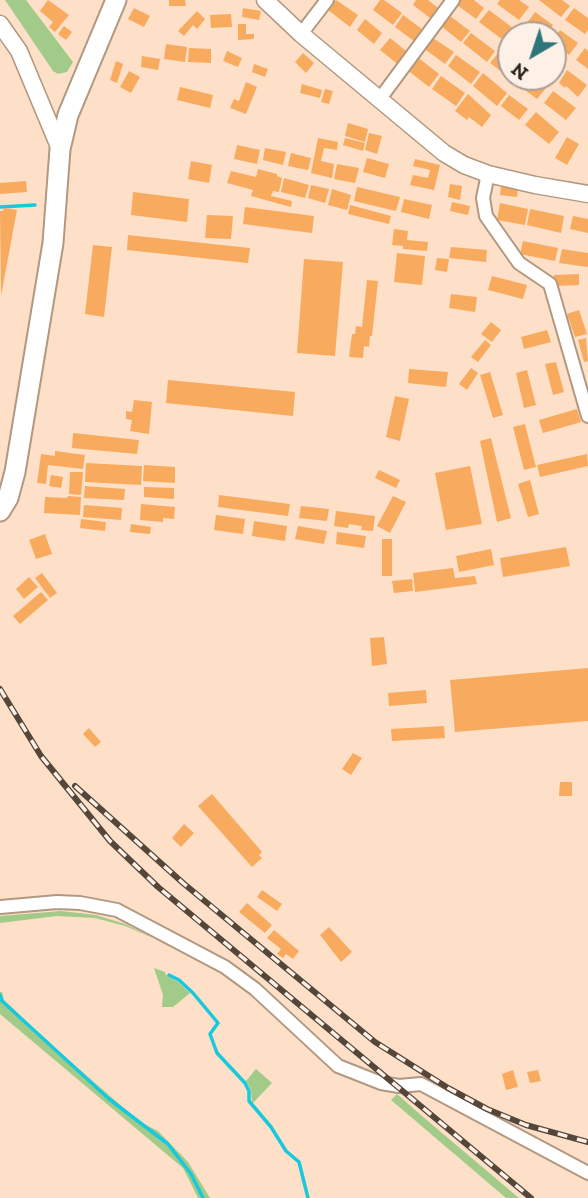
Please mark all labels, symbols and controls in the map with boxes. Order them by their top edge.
north arrow [497,21,567,91]
text: N [507,58,533,85]

